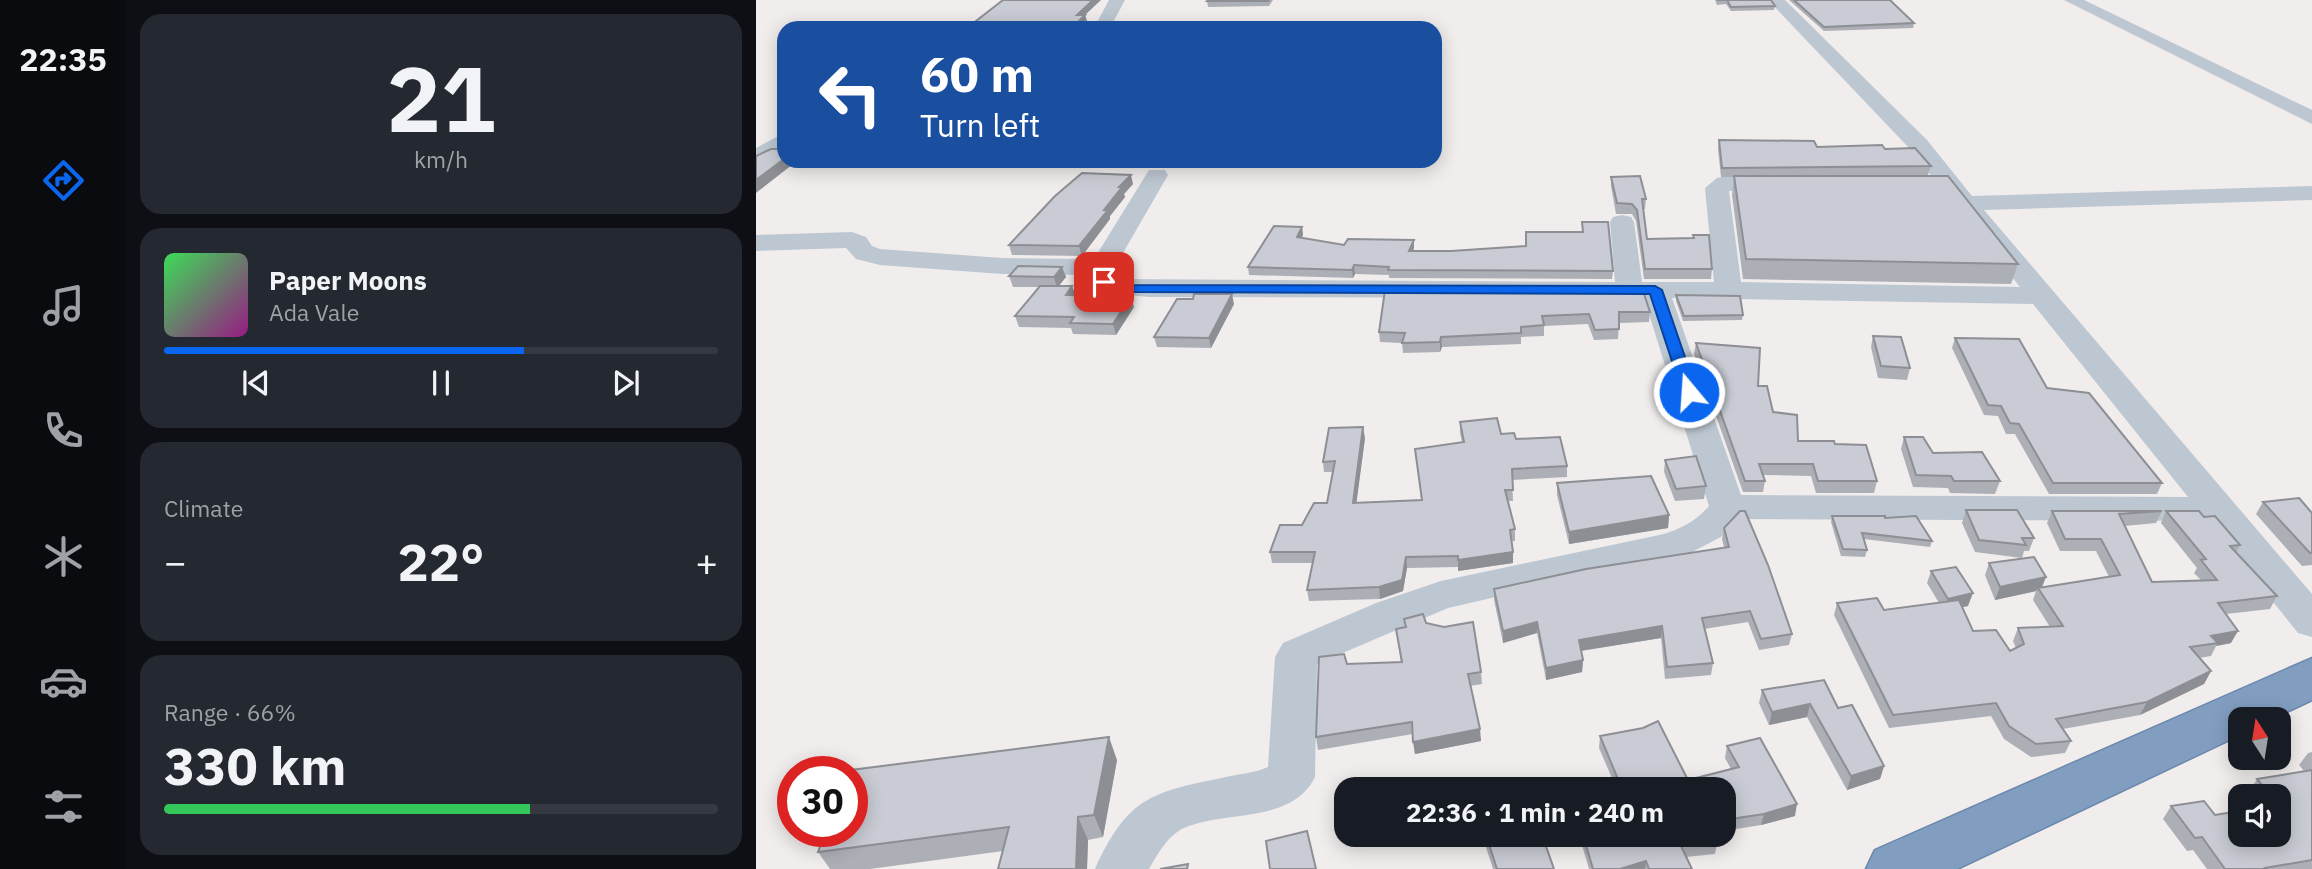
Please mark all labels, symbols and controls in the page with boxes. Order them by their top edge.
text: 22:35 [19,38,107,80]
text: 21 [386,39,496,157]
text: 60 m [920,42,1034,105]
icon: left [805,49,896,140]
text: Turn left [920,104,1040,146]
text: km/h [414,144,468,174]
icon: directions [39,156,88,205]
pin [1074,252,1134,312]
text: Paper Moons [269,263,427,297]
icon: arrive [1085,263,1123,301]
icon: music [39,281,88,330]
text: Ada Vale [269,297,359,327]
position arrow [1652,355,1726,429]
icon: previous [237,364,275,402]
icon: pause [422,364,460,402]
icon: next [607,364,645,402]
icon: phone [39,406,88,455]
text: Climate [164,493,243,523]
text: 22° [398,528,484,595]
icon: climate [39,532,88,581]
text: − [164,537,187,586]
text: + [695,537,718,586]
icon: car [39,657,88,706]
text: Range · 66% [164,697,296,727]
north arrow [2228,707,2291,770]
map controls [2228,707,2291,847]
text: 330 km [164,732,346,799]
speed limit sign: 30 [777,756,868,847]
icon: filters [39,782,88,831]
button: sound [2228,784,2291,847]
text: 22:36 · 1 min · 240 m [1406,795,1664,829]

